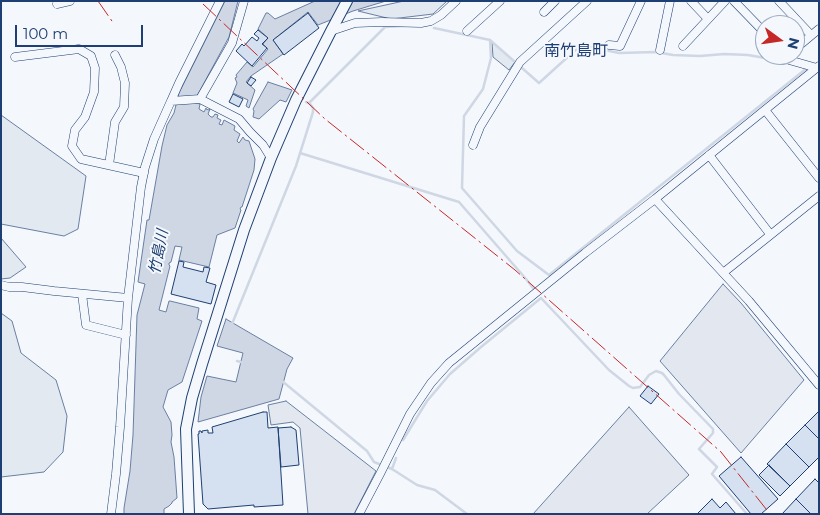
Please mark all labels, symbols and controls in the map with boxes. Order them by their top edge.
scale bar [18,15,145,47]
north arrow [755,15,805,65]
text: 100 m [23,24,68,43]
text: N [783,36,804,51]
district label: 南竹島町 [544,41,608,61]
water label: 竹島川 [146,228,172,276]

